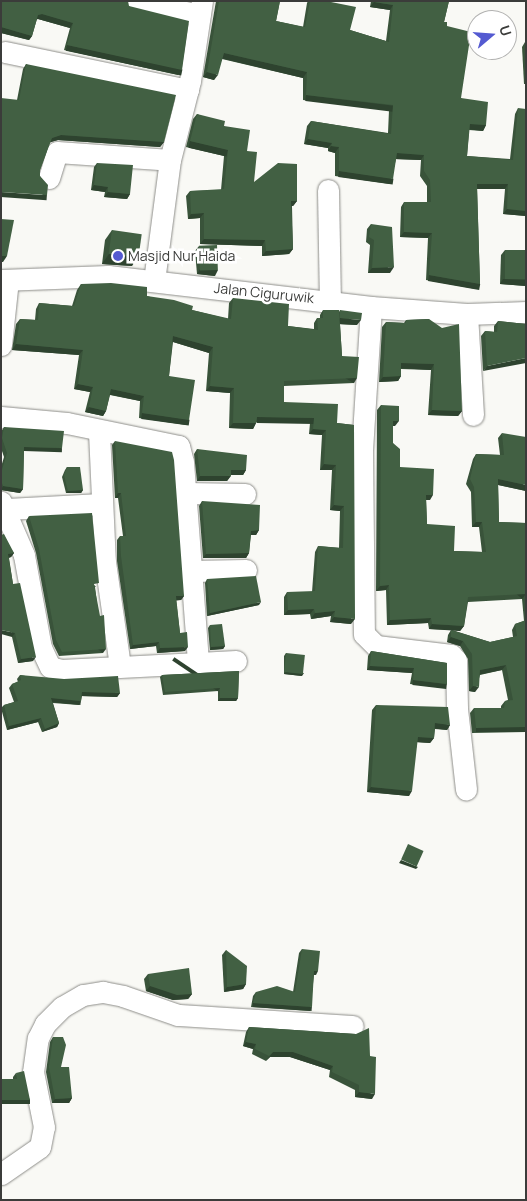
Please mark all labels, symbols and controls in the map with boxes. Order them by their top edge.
north arrow [467,10,517,60]
text: U [495,23,516,38]
place label: Masjid Nur Haida [128,248,235,264]
marker: Masjid Nur Haida [112,250,124,262]
street label: Jalan Ciguruwik [213,279,315,307]

